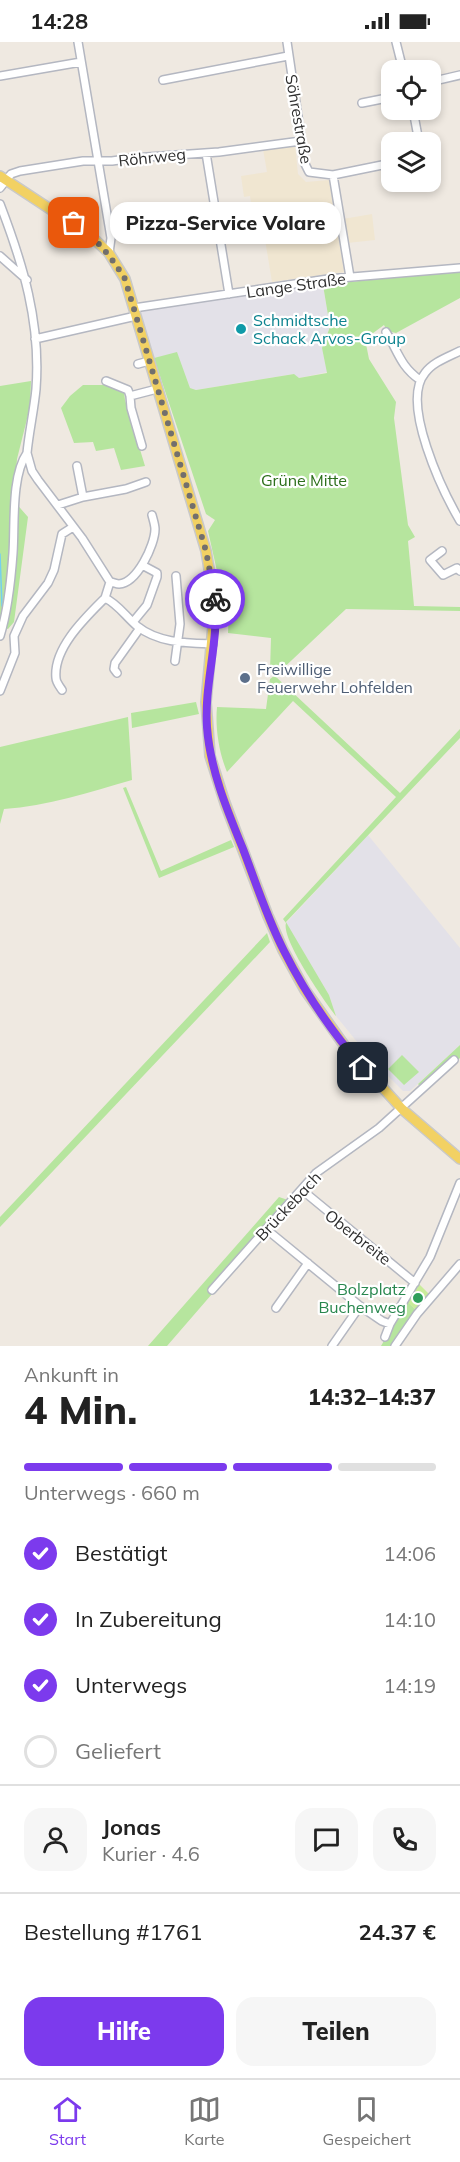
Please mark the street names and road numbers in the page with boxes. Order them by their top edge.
street label: Söhrestraße [281,73,317,165]
street label: Röhrweg [117,144,187,170]
street label: Lange Straße [245,268,347,302]
street label: Brückebach [251,1167,325,1245]
street label: Oberbreite [321,1205,395,1269]

